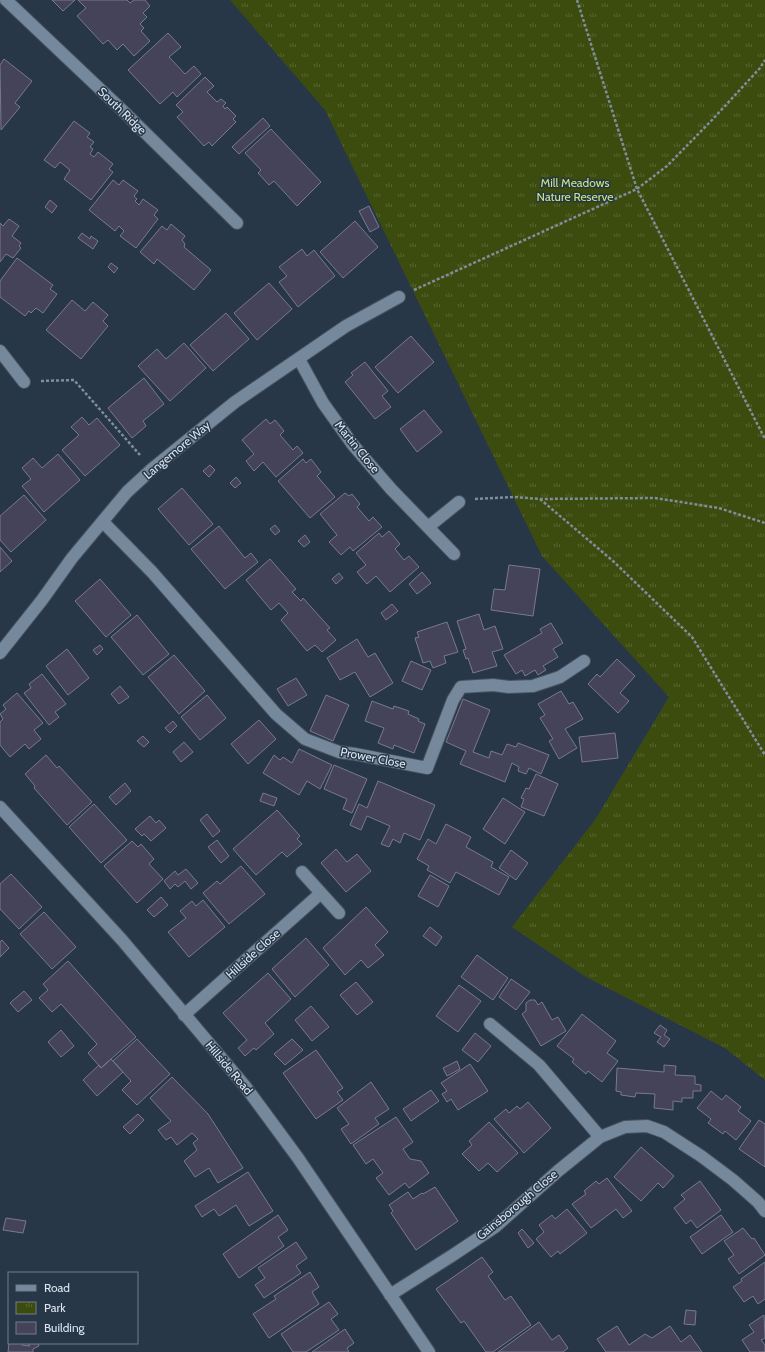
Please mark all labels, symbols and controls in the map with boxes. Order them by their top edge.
street label: South Ridge [95,84,150,137]
park label: Mill Meadows Nature Reserve [537,175,613,204]
street label: Langemore Way [140,417,213,482]
street label: Martin Close [332,417,383,476]
street label: Prower Close [339,744,407,771]
street label: Hillside Close [223,925,283,982]
street label: Hillside Road [203,1038,256,1098]
street label: Gainsborough Close [473,1166,560,1243]
legend [8,1272,138,1344]
text: Road [44,1280,70,1295]
text: Park [44,1300,66,1315]
text: Building [44,1320,86,1335]

